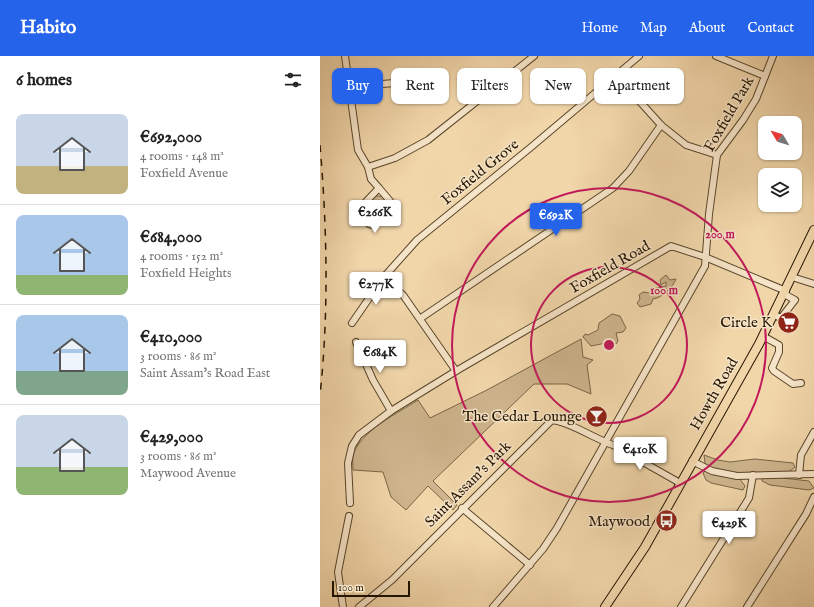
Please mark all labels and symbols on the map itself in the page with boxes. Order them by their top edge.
street label: Foxfield Park [700,72,759,155]
north arrow [758,116,802,160]
street label: Foxfield Grove [437,135,523,209]
pin: €266K [347,200,403,234]
pin: €692K [528,203,584,237]
text: 200 m [705,227,735,242]
street label: Foxfield Road [567,236,654,298]
pin: €277K [348,272,404,306]
text: 100 m [650,283,679,298]
supermarket icon: Circle K [775,309,801,335]
place label: Circle K [720,313,772,332]
centre of rings [602,338,616,352]
pin: €684K [352,340,408,374]
street label: Howth Road [686,353,743,434]
bar icon: The Cedar Lounge [584,403,610,429]
place label: The Cedar Lounge [462,407,582,426]
street label: Saint Assam's Park [421,436,516,531]
pin: €410K [612,437,668,471]
bus stop icon: Maywood [653,508,679,534]
pin: €429K [701,511,757,545]
place label: Maywood [588,512,651,531]
scale bar [332,579,410,598]

